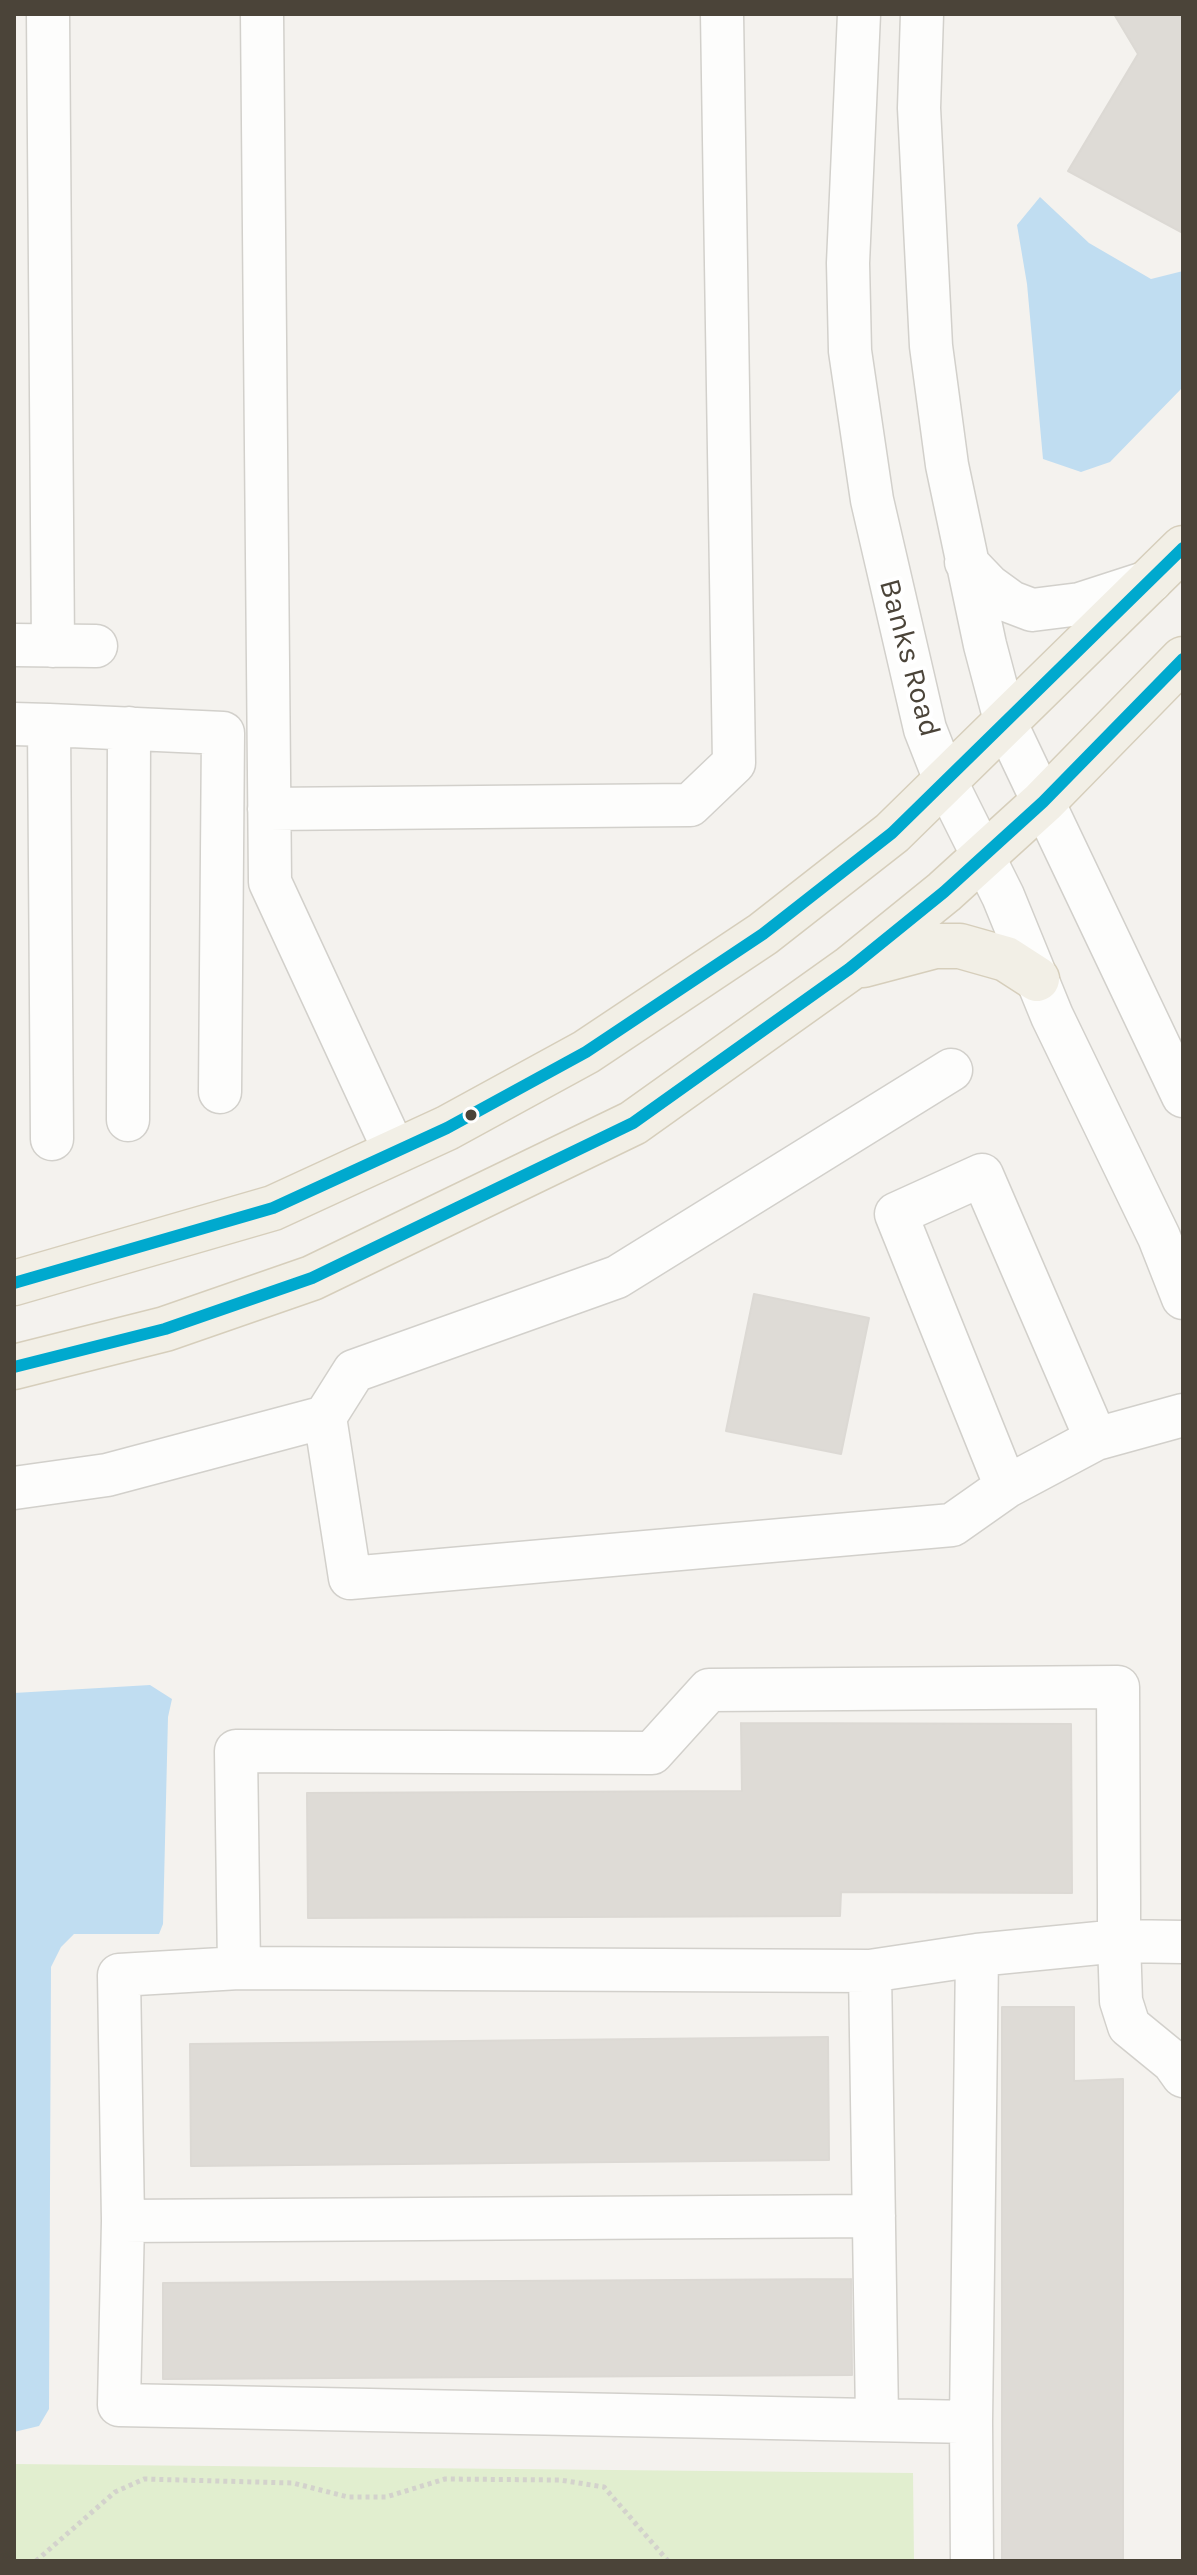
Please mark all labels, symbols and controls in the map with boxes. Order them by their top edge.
street label: Banks Road [871,575,947,741]
unlabelled marker [463,1107,479,1123]

